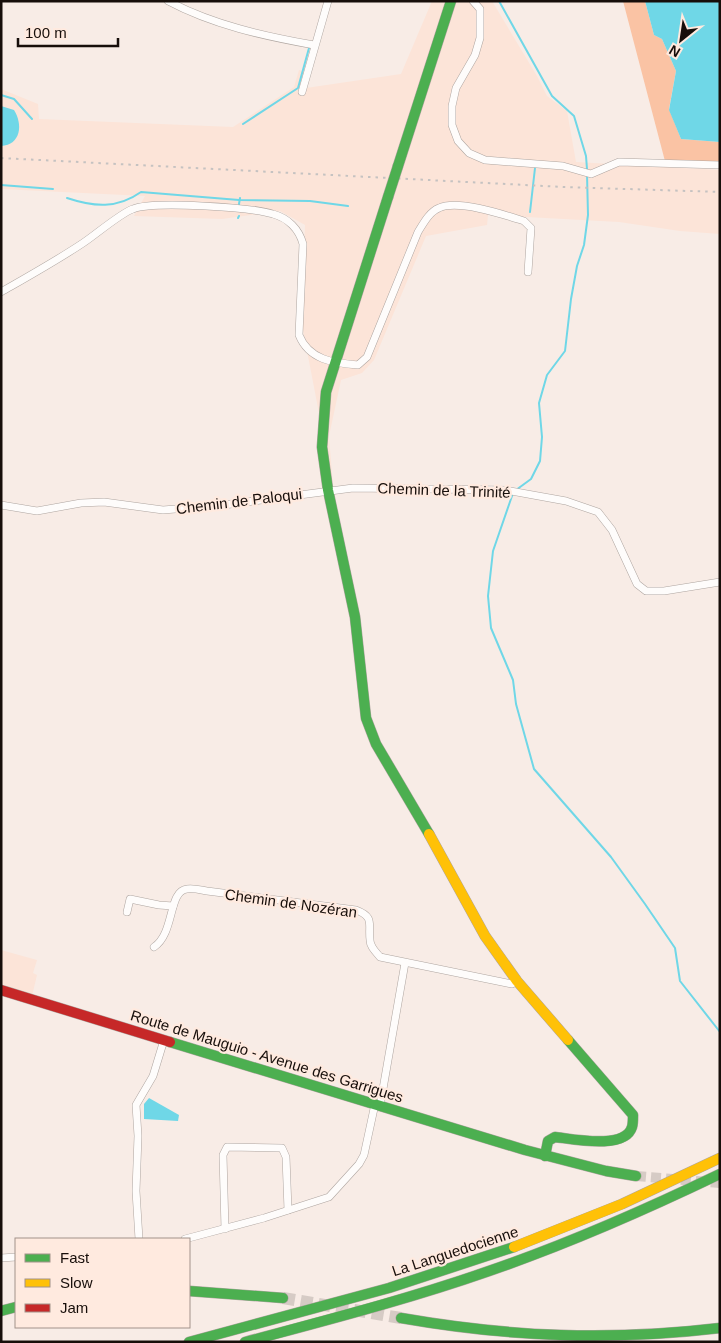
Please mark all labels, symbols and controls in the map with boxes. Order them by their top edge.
scale bar [18,15,118,47]
north arrow [656,15,706,65]
text: 100 m [25,24,67,41]
text: N [666,42,683,61]
street label: Chemin de la Trinité [377,479,511,501]
street label: Chemin de Paloqui [175,485,303,517]
street label: Chemin de Nozéran [224,885,358,921]
street label: Route de Mauguio - Avenue des Garrigues [129,1006,405,1106]
street label: La Languedocienne [390,1223,520,1279]
legend [15,1238,190,1328]
text: Fast [60,1249,90,1266]
text: Slow [60,1274,93,1291]
text: Jam [60,1299,88,1316]

